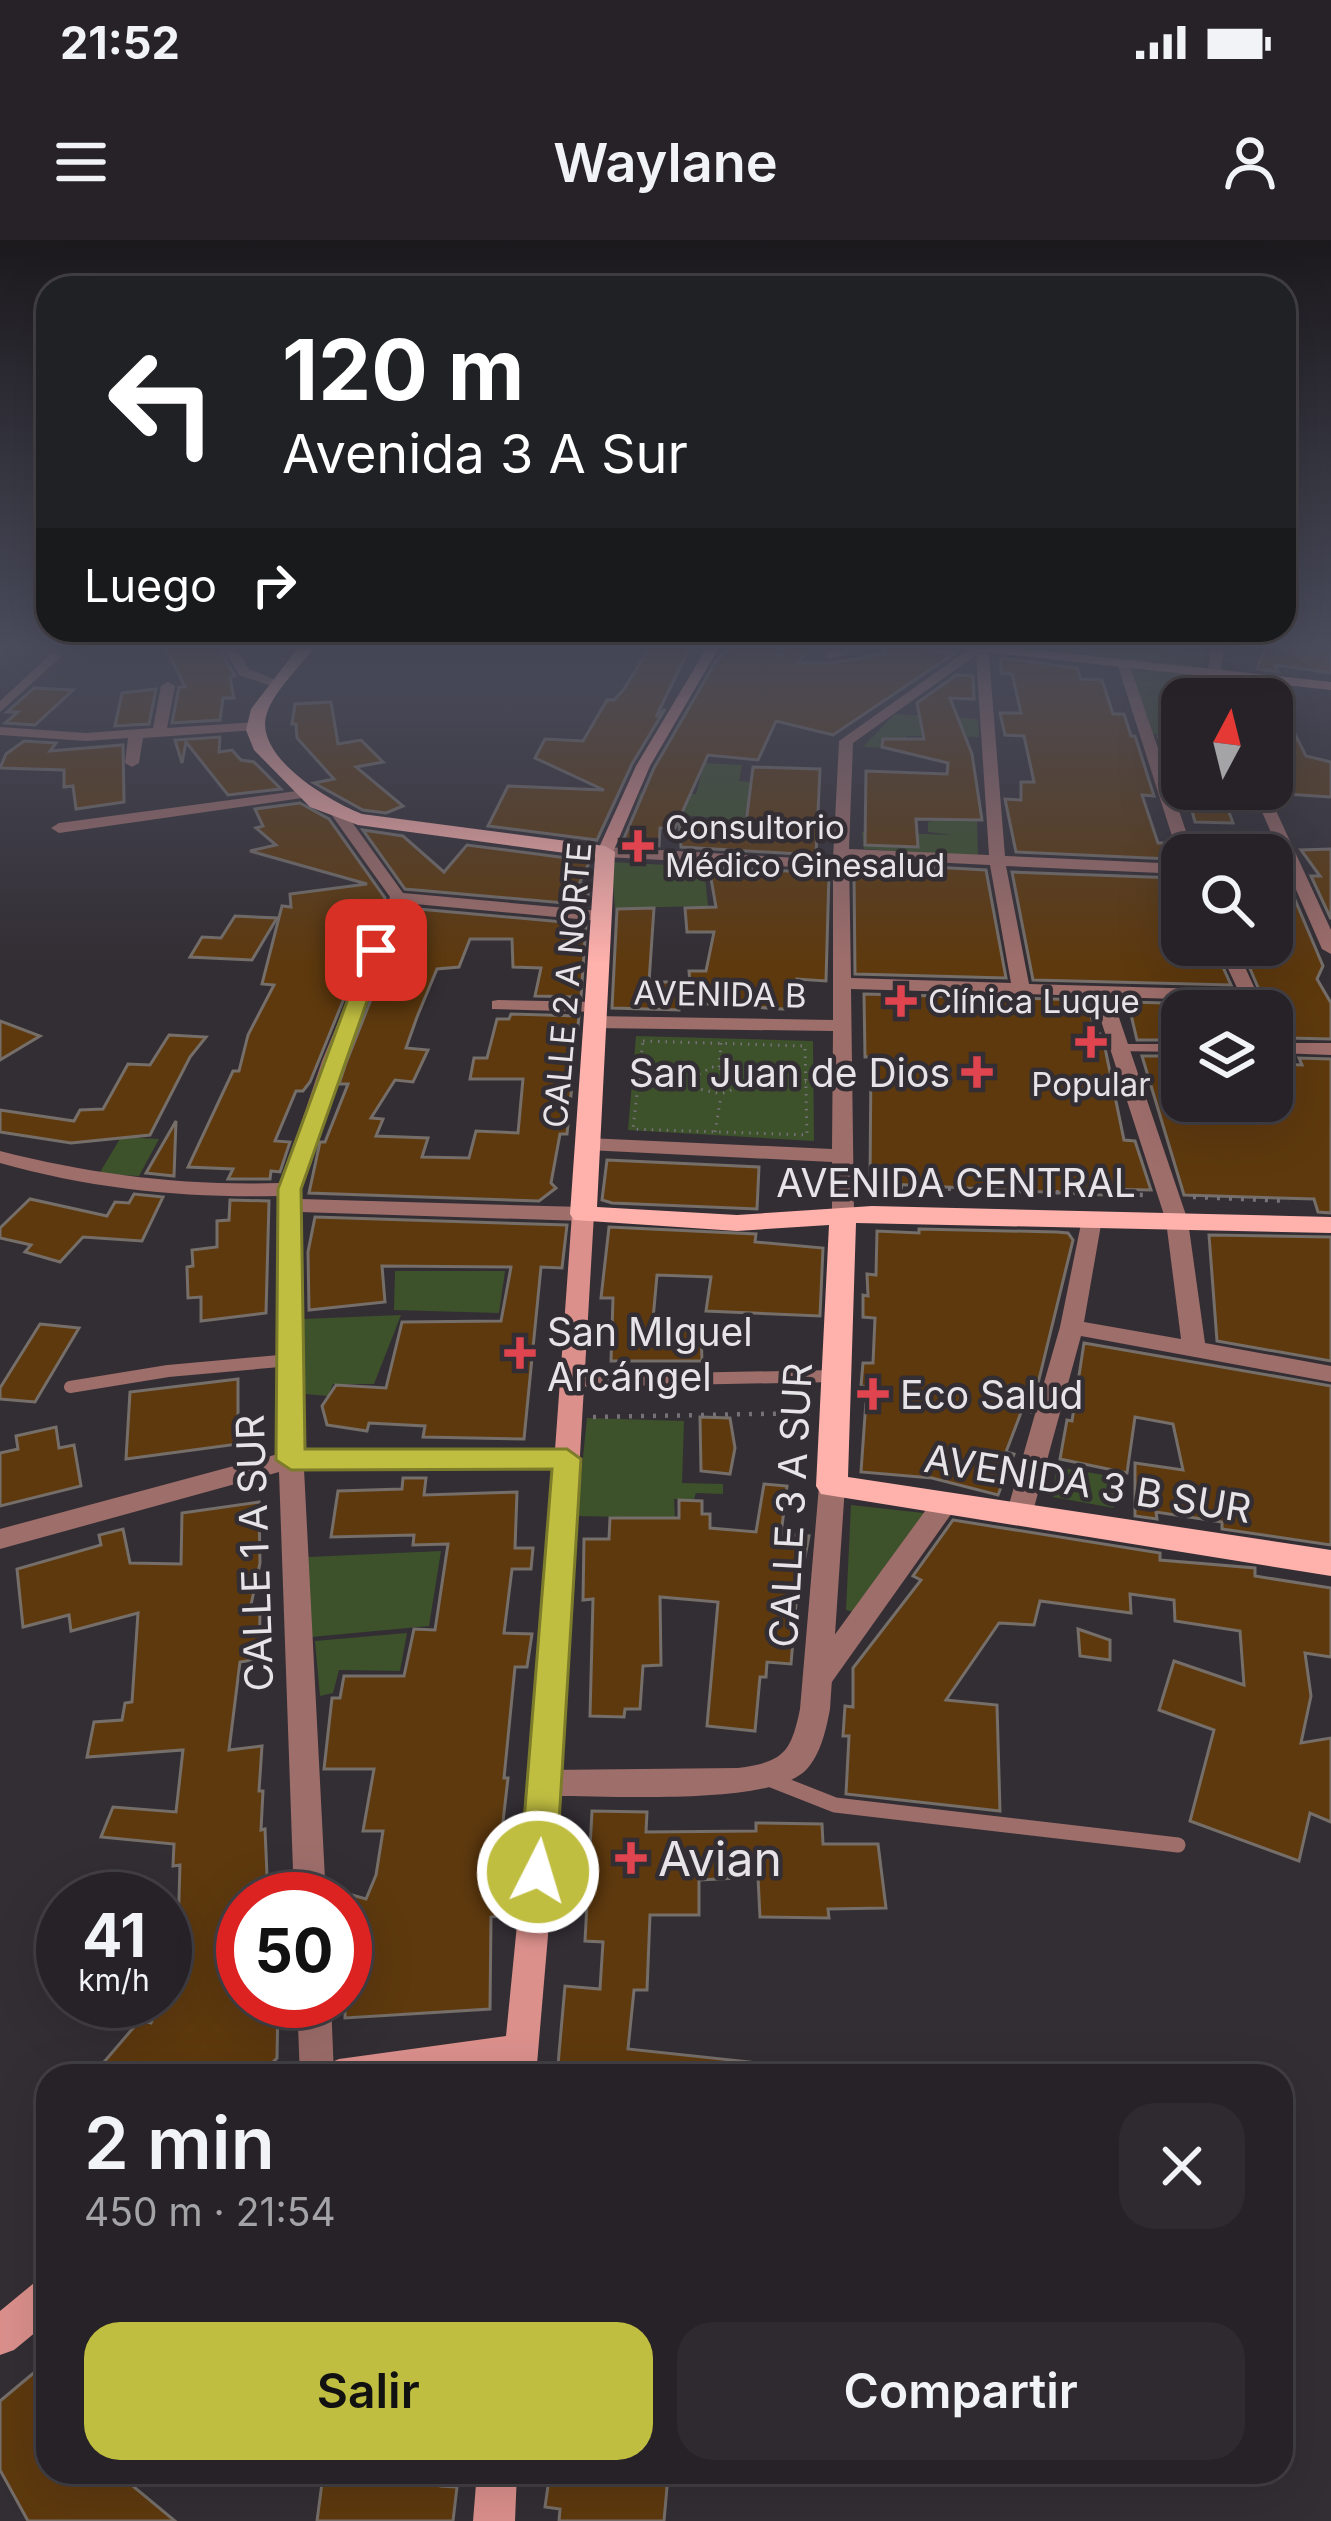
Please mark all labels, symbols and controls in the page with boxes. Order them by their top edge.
text: 21:52 [60,15,180,70]
icon: menu [48,129,114,195]
icon: person [1217,129,1283,195]
text: Waylane [553,130,778,195]
text: 120 m [282,319,524,420]
icon: left [84,324,240,480]
text: Avenida 3 A Sur [282,421,688,486]
icon: right [241,552,307,618]
text: Luego [84,558,217,613]
north arrow [1161,678,1293,810]
map controls [1161,678,1293,1122]
place label: Consultorio Médico Ginesalud [665,807,945,885]
marker: Consultorio Médico Ginesalud [622,830,654,862]
button: search [1161,834,1293,966]
street label: CALLE 2 A NORTE [535,841,599,1129]
pin [325,899,427,1001]
icon: arrive [343,917,409,983]
street label: AVENIDA B [633,972,807,1016]
place label: Clínica Luque [928,981,1140,1021]
marker: Clínica Luque [885,985,917,1017]
button: layers [1161,990,1293,1122]
marker: Popular [1075,1026,1107,1058]
place label: San Juan de Dios [629,1049,950,1096]
marker: San Juan de Dios [961,1056,993,1088]
place label: Popular [1031,1064,1151,1104]
street label: AVENIDA CENTRAL [776,1159,1136,1206]
place label: San MIguel Arcángel [547,1308,753,1400]
marker: San MIguel Arcángel [504,1337,536,1369]
street label: CALLE 3 A SUR [759,1361,821,1649]
place label: Eco Salud [900,1371,1083,1418]
marker: Eco Salud [857,1378,889,1410]
street label: CALLE 1 A SUR [226,1414,282,1692]
street label: AVENIDA 3 B SUR [921,1434,1255,1532]
position arrow [475,1809,601,1935]
place label: Avian [658,1829,782,1888]
marker: Avian [615,1842,647,1874]
speed limit sign: 50 [216,1872,372,2028]
text: 41 [82,1899,146,1971]
text: km/h [78,1962,150,1998]
text: 2 min [84,2099,275,2186]
button: close [1119,2103,1245,2229]
text: 450 m · 21:54 [84,2188,336,2235]
button: Salir [84,2322,653,2460]
button: Compartir [677,2322,1245,2460]

